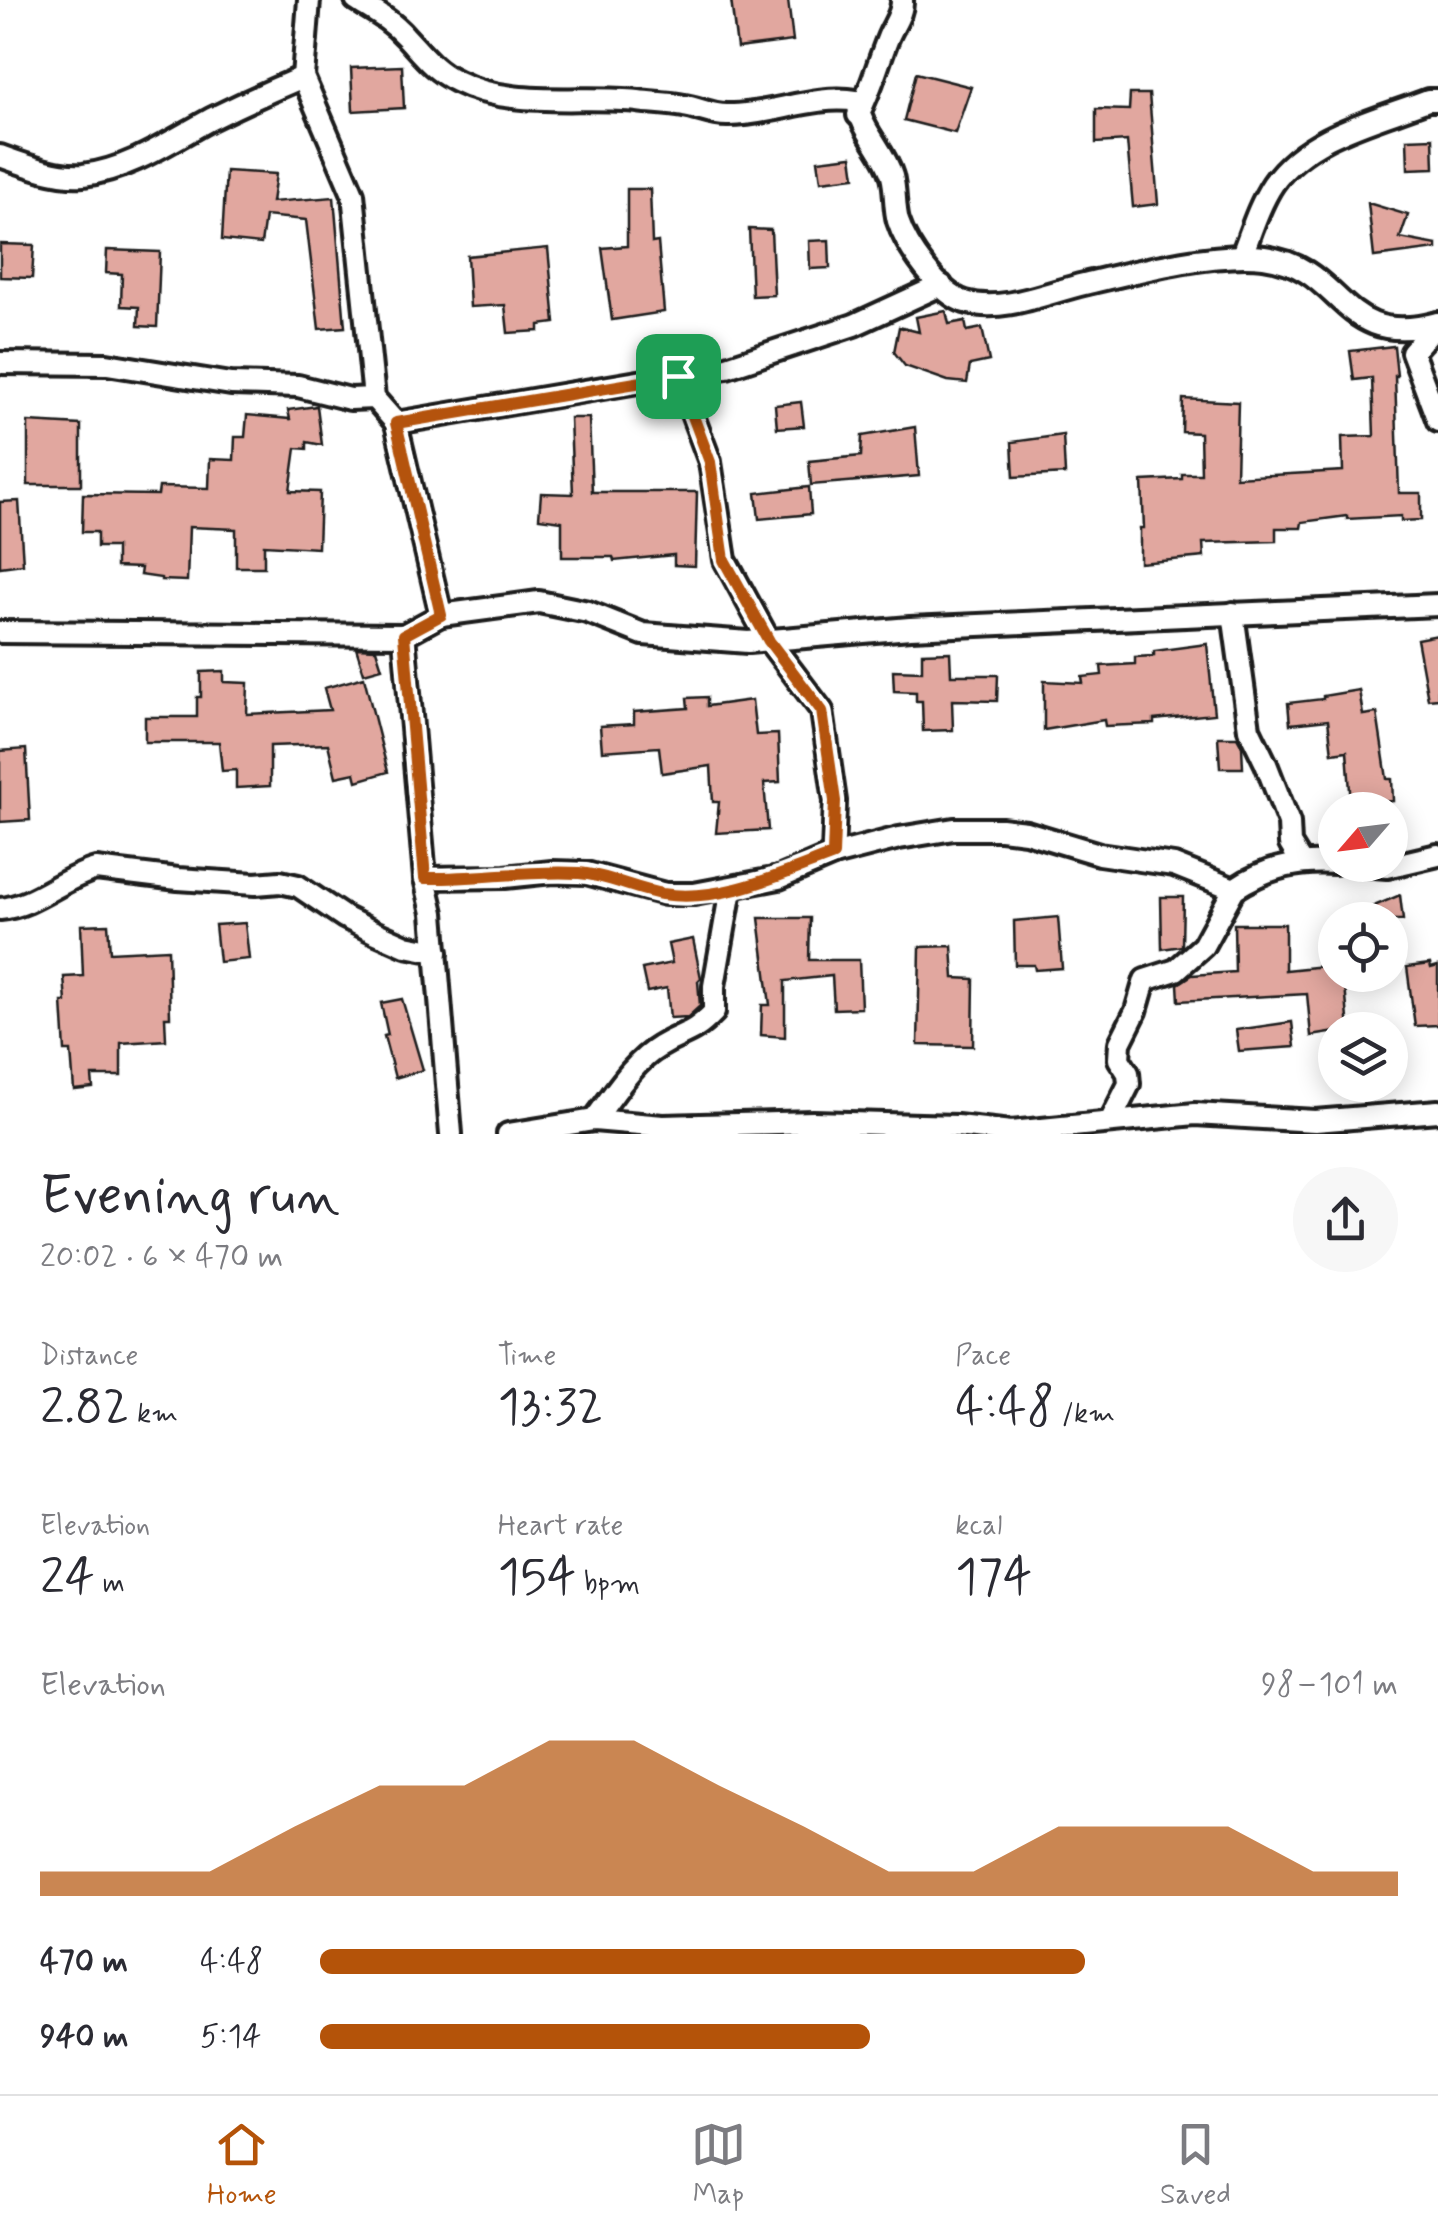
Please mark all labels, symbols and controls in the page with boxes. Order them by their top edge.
pin [636,334,721,419]
icon: arrive [651,349,706,404]
north arrow [1318,792,1408,882]
map controls [1318,792,1408,1102]
button: locate [1318,902,1408,992]
button: layers [1318,1012,1408,1102]
text: Evening run [40,1162,340,1234]
button: share [1293,1167,1398,1272]
text: 20:02 · 6 × 470 m [40,1236,283,1278]
text: Distance [40,1338,138,1375]
text: Time [498,1338,556,1375]
text: Pace [955,1338,1011,1375]
text: 2.82 [40,1375,130,1441]
text: 13:32 [498,1375,604,1441]
text: 4:48 [955,1375,1054,1441]
text: km [130,1396,178,1433]
text: /km [1054,1396,1115,1433]
text: Elevation [40,1508,150,1545]
text: Heart rate [498,1508,623,1545]
text: kcal [955,1508,1002,1545]
text: 24 [40,1545,95,1611]
text: 154 [498,1545,576,1611]
text: 174 [955,1545,1032,1611]
text: m [95,1566,125,1603]
text: bpm [576,1566,640,1603]
text: Elevation [40,1664,166,1706]
text: 98–101 m [1261,1664,1398,1706]
text: 470 m [40,1941,128,1983]
text: 4:48 [200,1941,263,1983]
text: 940 m [40,2016,128,2058]
text: 5:14 [200,2016,261,2058]
tab: Home [207,2117,277,2214]
tab: Map [691,2117,746,2214]
tab: Saved [1160,2117,1231,2214]

